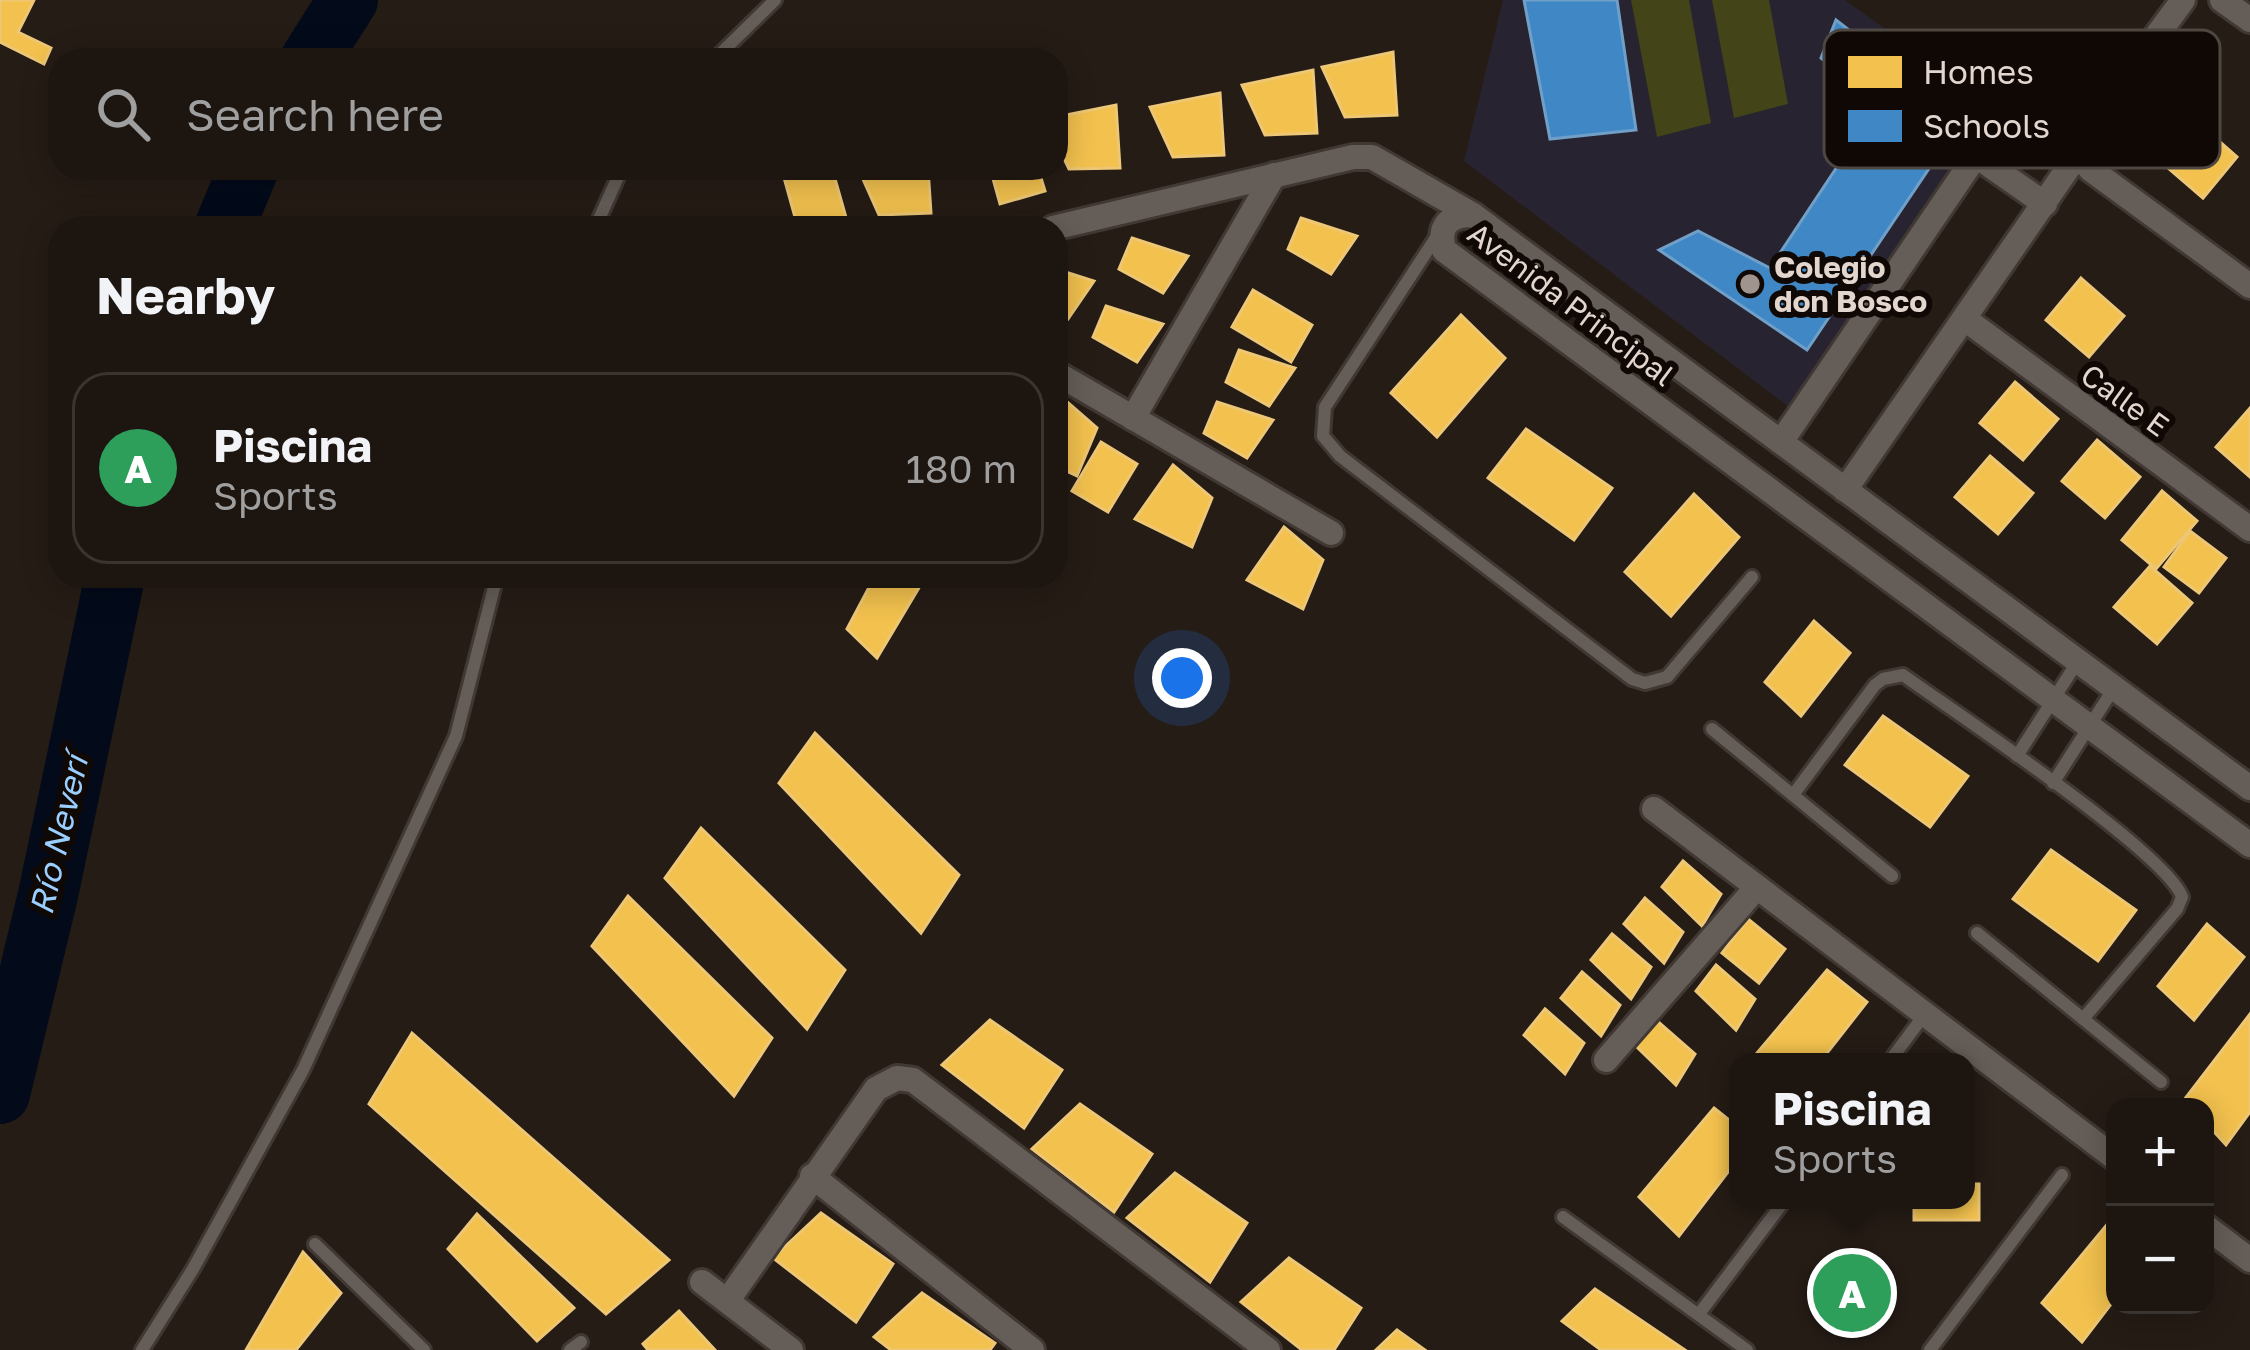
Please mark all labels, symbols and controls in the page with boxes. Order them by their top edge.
legend [1824,30,2220,168]
search box [48,48,1068,180]
text: Homes [1923,52,2034,91]
icon: search [90,81,156,147]
text: Search here [186,87,444,141]
text: Schools [1923,106,2050,145]
street label: Avenida Principal [1461,215,1681,393]
place label: Colegio don Bosco [1774,249,1927,319]
text: Nearby [96,264,275,325]
marker: Colegio don Bosco [1737,271,1763,297]
street label: Calle E [2074,356,2176,444]
text: Piscina [213,418,372,472]
text: A [124,445,152,492]
text: 180 m [906,445,1017,492]
text: Sports [213,472,338,519]
your location [1152,648,1212,708]
water label: Río Neverí [21,744,97,918]
popup [1729,1053,1975,1209]
text: Piscina [1772,1081,1932,1135]
map controls [2106,1098,2214,1314]
button: + [2106,1098,2214,1206]
text: Sports [1772,1135,1897,1182]
button: − [2106,1206,2214,1314]
pin: A [1813,1248,1891,1338]

